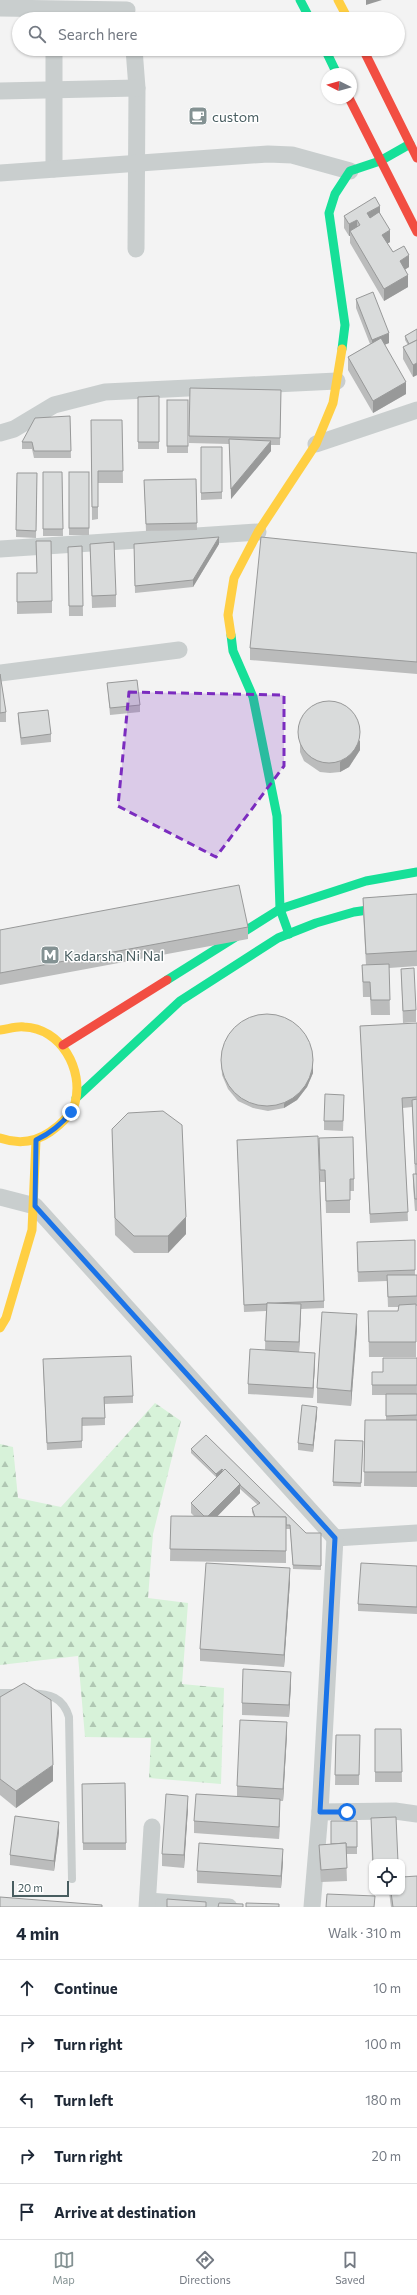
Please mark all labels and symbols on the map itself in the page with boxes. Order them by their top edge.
north arrow [321,68,357,104]
cafe icon: custom [187,105,209,127]
place label: custom [212,108,259,125]
metro station icon: Kadarsha Ni Nal [39,944,61,966]
place label: Kadarsha Ni Nal [64,947,164,964]
route end [62,1103,80,1121]
route start [338,1803,356,1821]
scale bar [12,1879,69,1898]

